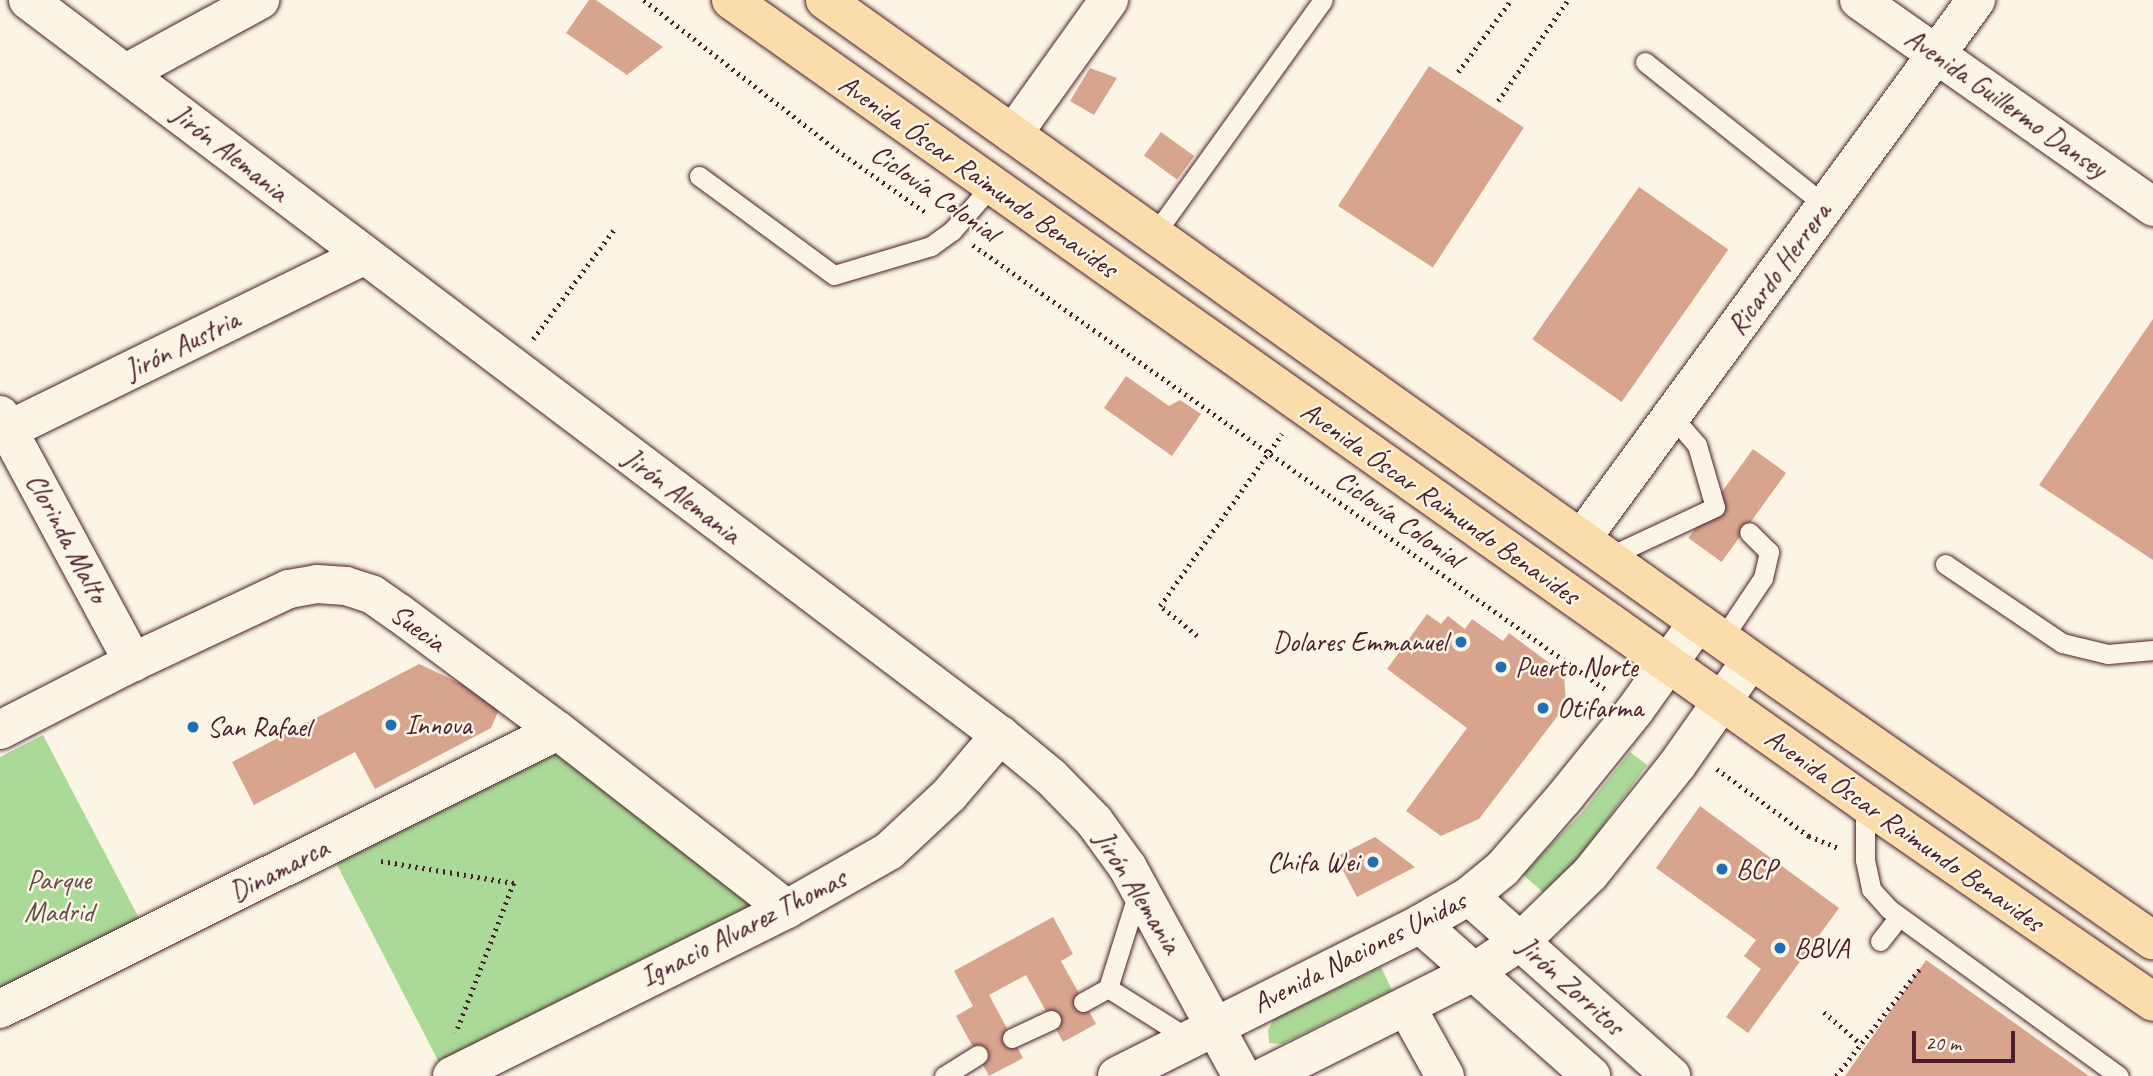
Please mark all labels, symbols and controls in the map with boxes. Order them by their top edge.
street label: Avenida Guillermo Dansey [1898,21,2114,185]
street label: Avenida Óscar Raimundo Benavides [832,67,1124,285]
street label: Jirón Alemania [165,97,295,209]
street label: Ciclovía Colonial [864,136,1006,250]
street label: Ricardo Herrera [1720,196,1838,342]
street label: Jirón Austria [119,303,245,387]
street label: Avenida Óscar Raimundo Benavides [1294,394,1586,612]
street label: Jirón Alemania [616,441,748,551]
street label: Ciclovía Colonial [1328,462,1470,576]
street label: Clorinda Malto [19,468,115,608]
street label: Suecia [384,597,452,659]
place label: Dolares Emmanuel [1273,625,1447,659]
marker: Dolares Emmanuel [1453,634,1469,650]
place label: Puerto Norte [1515,650,1638,684]
marker: Puerto Norte [1493,659,1509,675]
place label: Otifarma [1557,691,1643,725]
marker: Otifarma [1535,700,1551,716]
place label: Innova [405,708,471,742]
place label: San Rafael [207,710,312,744]
marker: Innova [383,717,399,733]
marker: San Rafael [185,719,201,735]
street label: Avenida Óscar Raimundo Benavides [1758,721,2050,939]
street label: Jirón Alemania [1087,824,1189,960]
street label: Dinamarca [224,831,334,909]
place label: Chifa Wei [1267,845,1359,879]
place label: BCP [1736,852,1777,886]
marker: Chifa Wei [1365,854,1381,870]
street label: Ignacio Alvarez Thomas [634,861,852,995]
marker: BCP [1714,861,1730,877]
park label: Parque Madrid [24,863,94,929]
street label: Avenida Naciones Unidas [1247,884,1471,1020]
street label: Jirón Zorritos [1511,930,1631,1042]
place label: BBVA [1794,931,1849,965]
marker: BBVA [1772,940,1788,956]
scale bar [1915,1016,2018,1060]
text: 20 m [1925,1030,1961,1056]

